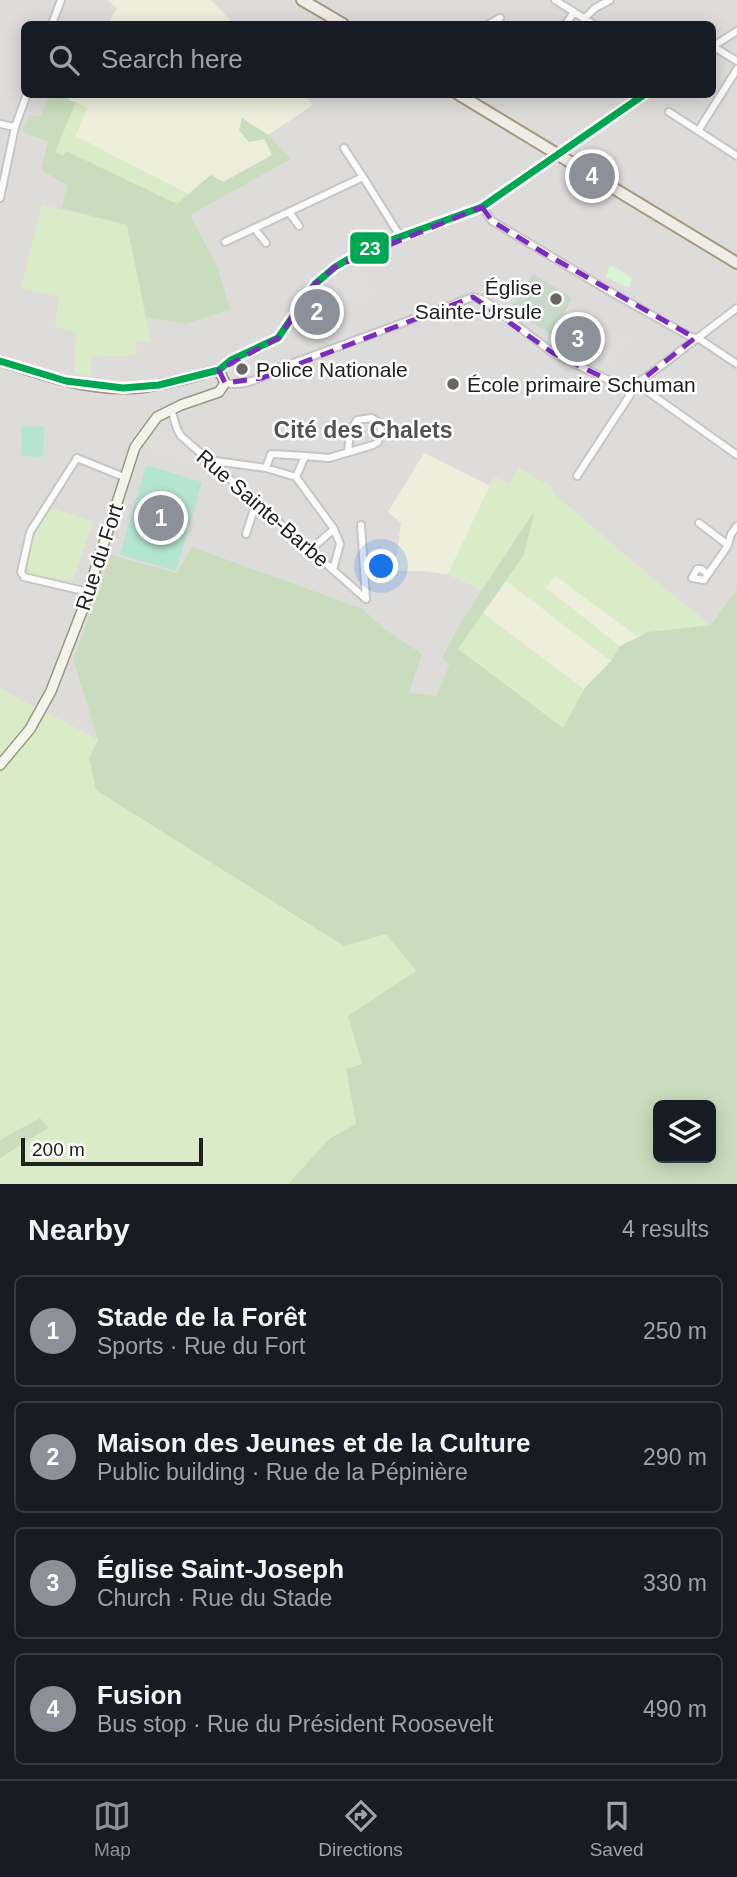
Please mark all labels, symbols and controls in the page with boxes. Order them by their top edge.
search box [21,21,716,98]
icon: search [45,41,83,79]
text: Search here [101,44,243,74]
pin: 4 [569,150,615,202]
line badge: 23 [349,231,390,265]
text: 23 [359,238,381,259]
place label: Église Sainte-Ursule [415,276,542,323]
pin: 2 [294,286,340,338]
marker: Église Sainte-Ursule [548,291,564,307]
pin: 3 [555,313,601,365]
place label: Police Nationale [256,358,408,381]
marker: Police Nationale [234,361,250,377]
place label: École primaire Schuman [467,373,696,396]
marker: École primaire Schuman [445,376,461,392]
district label: Cité des Chalets [274,417,452,443]
street label: Rue Sainte-Barbe [192,445,334,571]
pin: 1 [138,492,184,544]
street label: Rue du Fort [71,501,127,613]
your location [364,549,398,583]
map controls [653,1100,716,1163]
button: layers [653,1100,716,1163]
scale bar [21,1135,203,1167]
text: 200 m [32,1139,85,1160]
text: Nearby [28,1213,130,1246]
text: 4 results [622,1216,709,1242]
text: Stade de la Forêt [97,1302,307,1332]
text: 1 [47,1318,59,1344]
text: 250 m [643,1318,707,1344]
text: Sports · Rue du Fort [97,1333,305,1359]
text: Maison des Jeunes et de la Culture [97,1428,530,1458]
text: 2 [47,1444,59,1470]
text: 290 m [643,1444,707,1470]
text: Public building · Rue de la Pépinière [97,1459,468,1485]
text: Église Saint-Joseph [97,1554,344,1584]
text: 3 [47,1570,59,1596]
text: 330 m [643,1570,707,1596]
text: Church · Rue du Stade [97,1585,332,1611]
text: Fusion [97,1680,182,1710]
text: 4 [47,1696,59,1722]
text: 490 m [643,1696,707,1722]
text: Bus stop · Rue du Président Roosevelt [97,1711,493,1737]
tab: Map [93,1797,131,1861]
tab: Directions [318,1797,403,1861]
tab: Saved [590,1797,644,1861]

